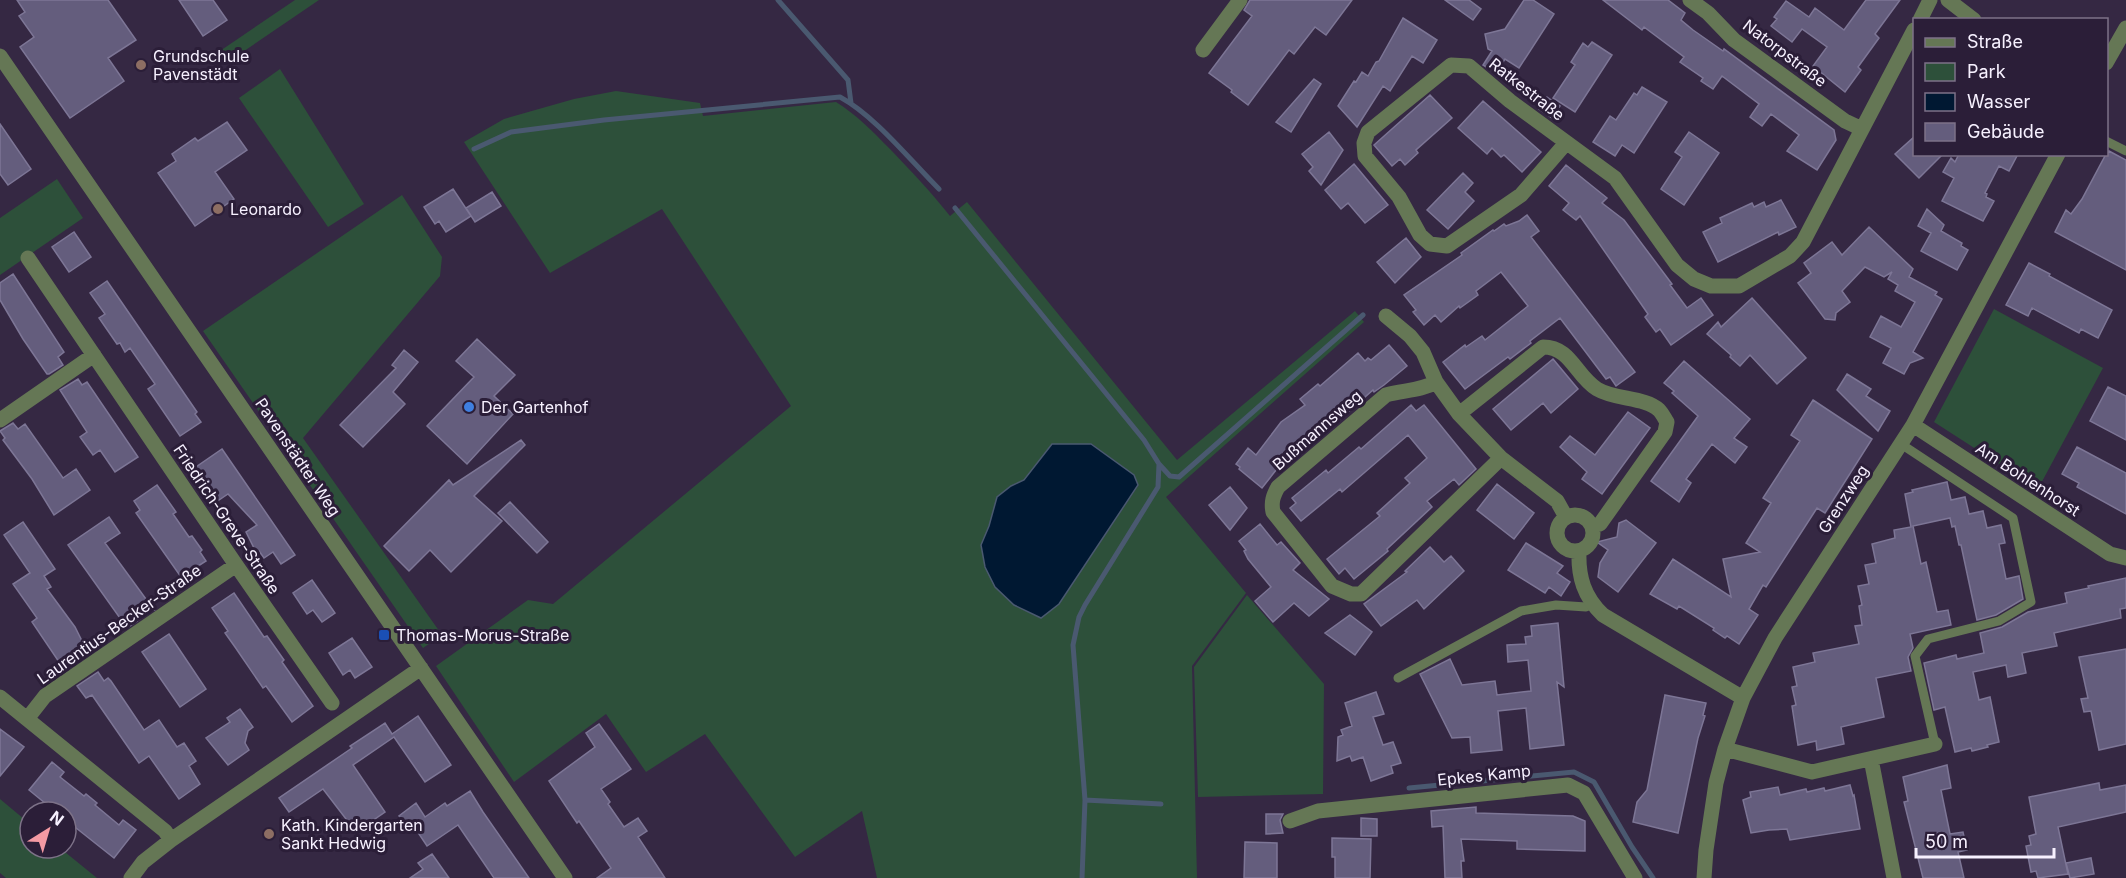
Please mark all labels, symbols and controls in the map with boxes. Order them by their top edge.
street label: Natorpstraße [1739,15,1831,91]
legend [1913,18,2108,156]
text: Straße [1967,31,2023,52]
place label: Grundschule Pavenstädt [153,46,249,84]
street label: Ratkestraße [1485,53,1569,125]
marker: Grundschule Pavenstädt [134,58,148,72]
text: Park [1967,61,2006,82]
text: Wasser [1967,91,2030,112]
text: Gebäude [1967,121,2044,142]
place label: Leonardo [230,199,302,219]
marker: Leonardo [211,202,225,216]
street label: Bußmannsweg [1268,386,1366,474]
street label: Pavenstädter Weg [251,394,345,520]
place label: Der Gartenhof [481,397,589,417]
marker: Der Gartenhof [462,400,476,414]
street label: Am Bohlenhorst [1972,438,2084,520]
street label: Friedrich-Greve-Straße [169,440,285,598]
street label: Grenzweg [1814,461,1872,537]
street label: Laurentius-Becker-Straße [33,560,205,688]
place label: Thomas-Morus-Straße [396,625,569,645]
marker: Thomas-Morus-Straße [377,628,391,642]
street label: Epkes Kamp [1436,760,1532,790]
north arrow [18,800,78,860]
text: N [46,806,68,830]
place label: Kath. Kindergarten Sankt Hedwig [281,815,423,853]
scale bar [1916,821,2054,859]
marker: Kath. Kindergarten Sankt Hedwig [262,827,276,841]
text: 50 m [1925,831,1968,852]

